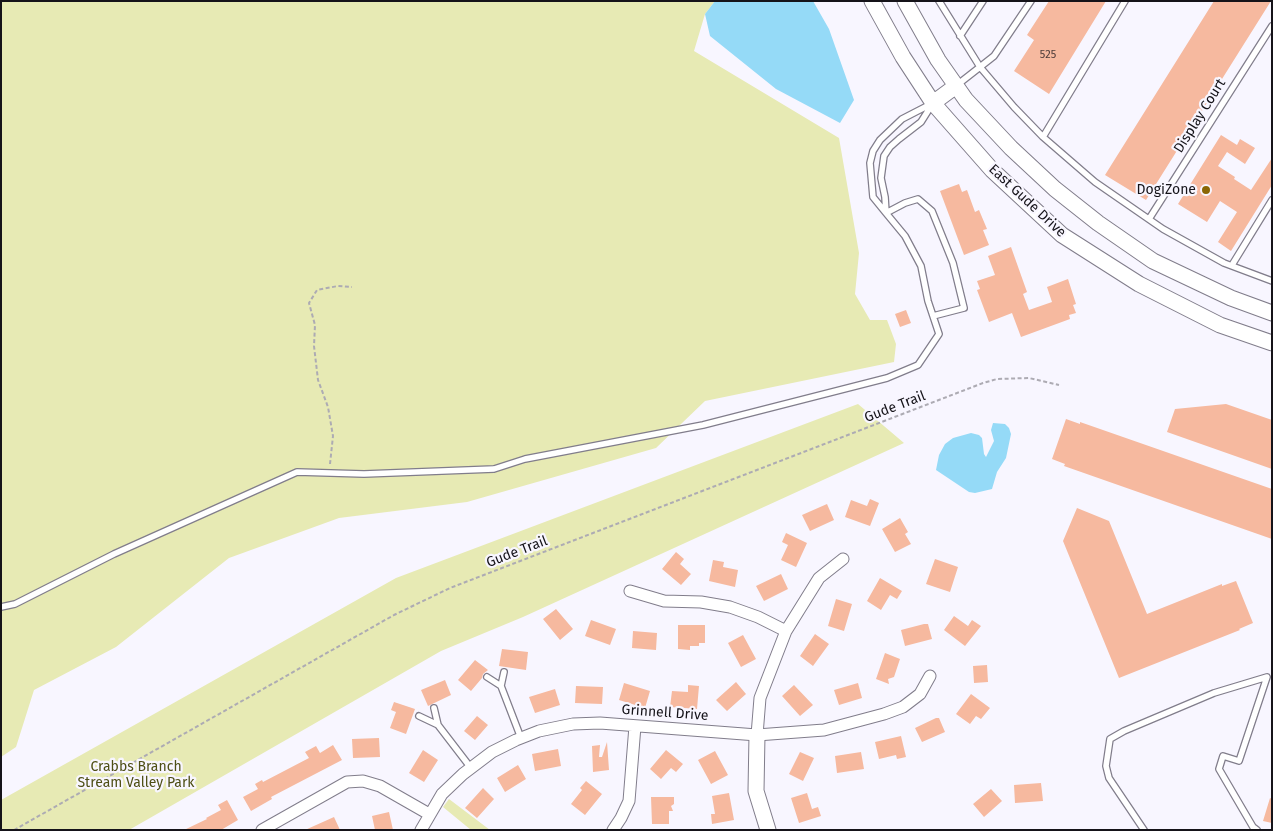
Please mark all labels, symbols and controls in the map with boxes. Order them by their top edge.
house number: 525 [1040,48,1056,62]
street label: Display Court [1171,76,1229,156]
street label: East Gude Drive [985,161,1069,241]
place label: DogiZone [1137,182,1196,198]
marker: DogiZone [1200,184,1212,196]
street label: Gude Trail [862,388,928,426]
street label: Gude Trail [484,533,550,571]
street label: Grinnell Drive [621,702,709,724]
park label: Crabbs Branch Stream Valley Park [77,759,195,792]

